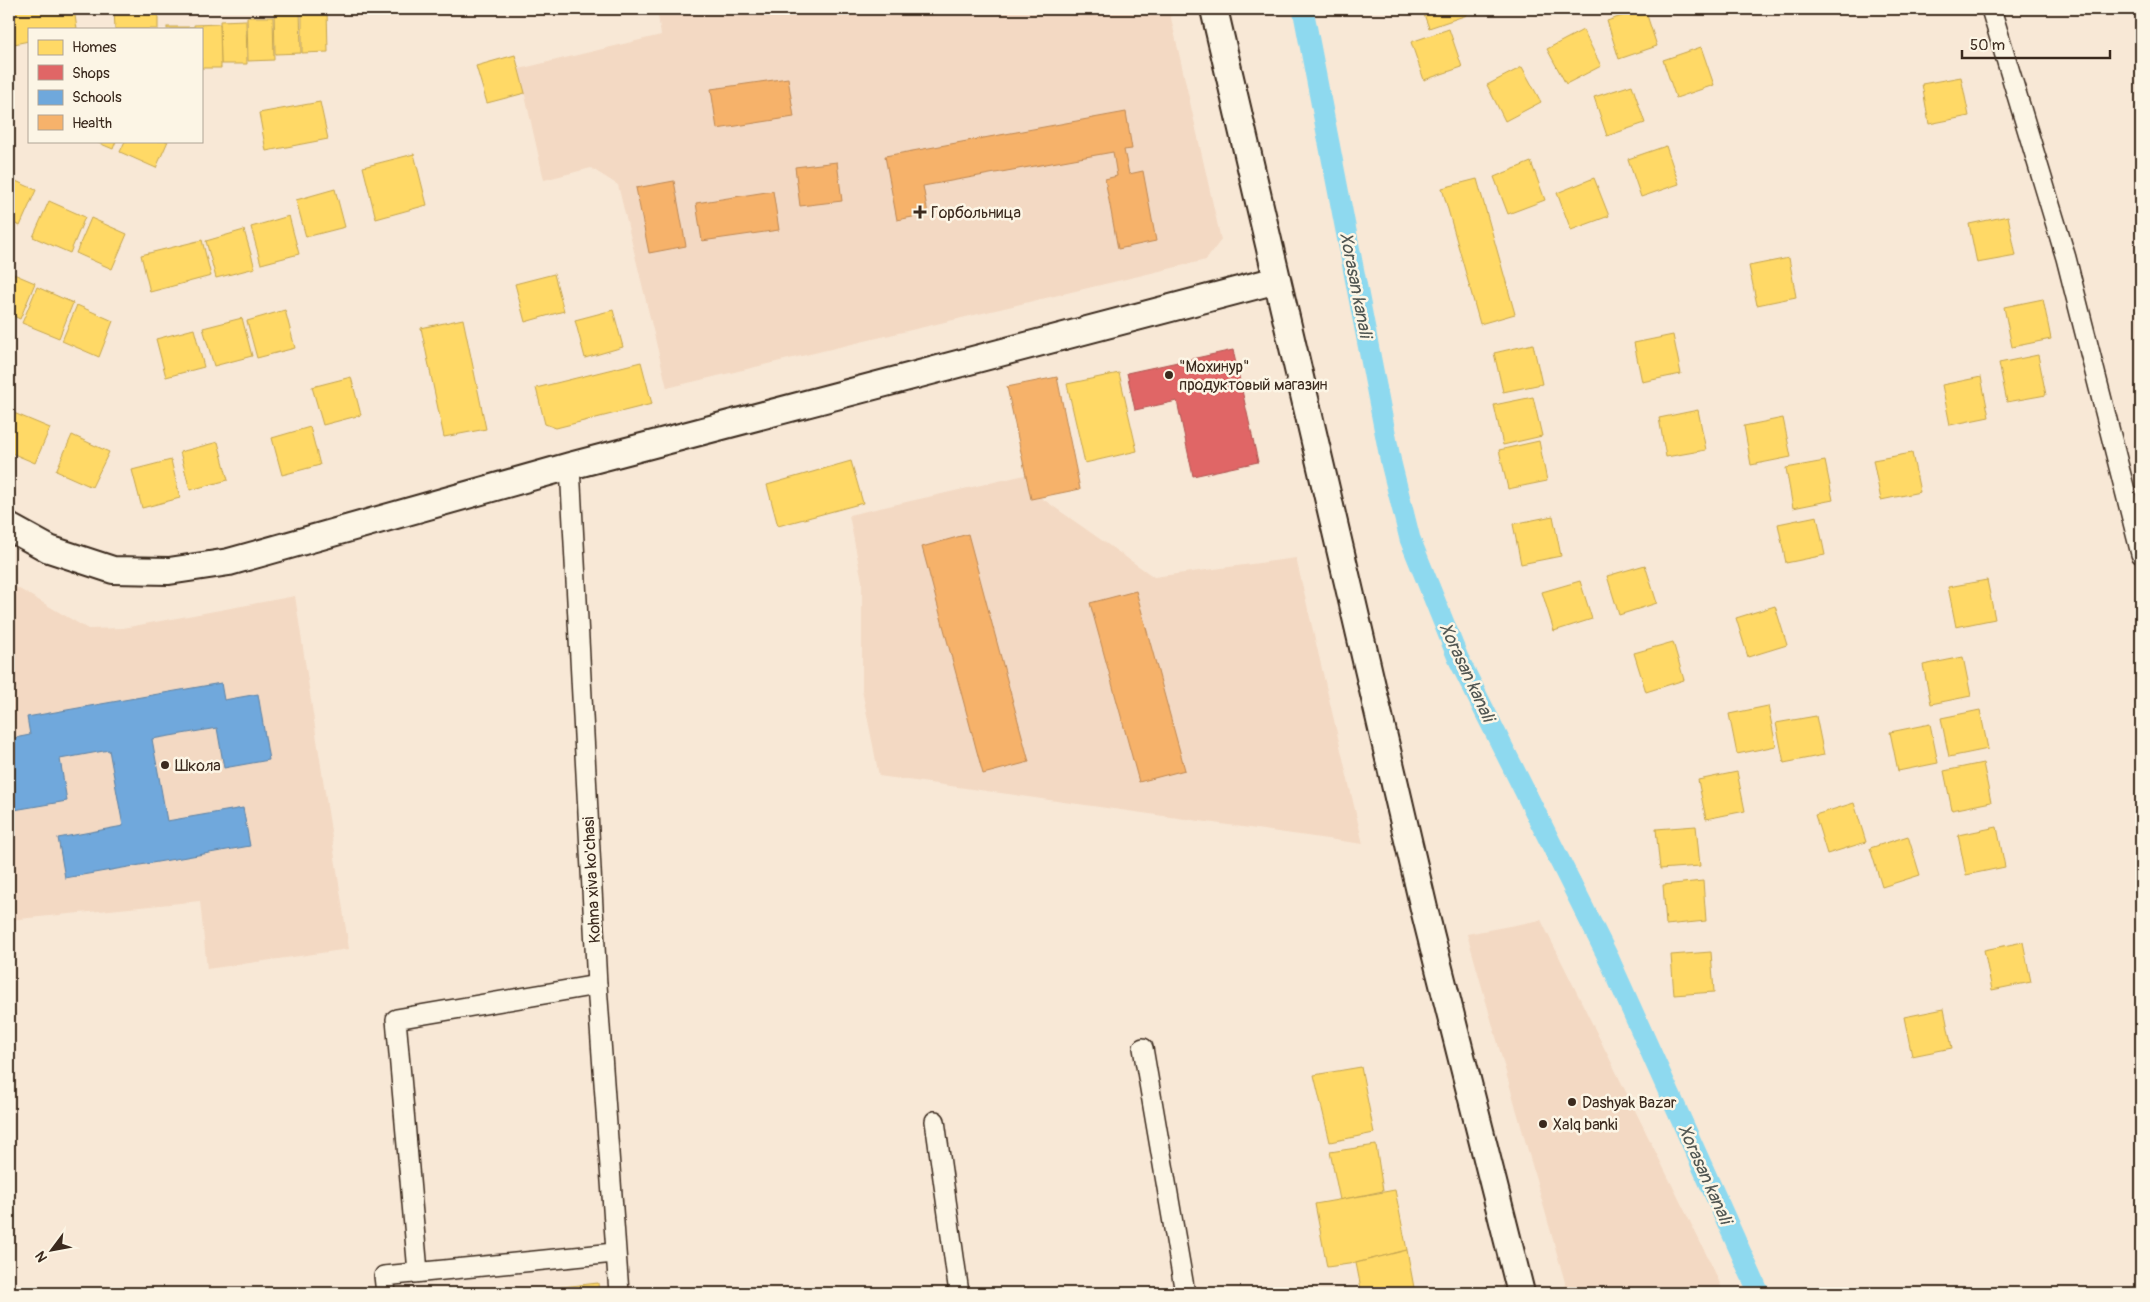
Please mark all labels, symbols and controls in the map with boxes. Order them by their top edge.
legend [28,28,202,142]
scale bar [1962,28,2110,60]
text: 50 m [1970,36,2005,55]
text: Homes [72,38,117,57]
text: Shops [72,64,110,83]
text: Schools [72,88,122,107]
text: Health [72,114,112,133]
place label: Горбольница [931,203,1021,223]
marker: Горбольница [913,205,927,219]
water label: Xorasan kanali [1334,231,1377,342]
place label: "Мохинур" продуктовый магазин [1179,357,1328,395]
marker: "Мохинур" продуктовый магазин [1163,369,1175,381]
water label: Xorasan kanali [1434,619,1501,728]
place label: Школа [175,756,221,776]
marker: Школа [159,759,171,771]
street label: Kohna xiva ko'chasi [579,816,605,944]
place label: Dashyak Bazar [1582,1093,1677,1113]
marker: Dashyak Bazar [1566,1096,1578,1108]
place label: Xalq banki [1553,1115,1618,1135]
marker: Xalq banki [1537,1118,1549,1130]
water label: Xorasan kanali [1672,1121,1738,1230]
north arrow [28,1224,78,1274]
text: N [32,1248,51,1265]

